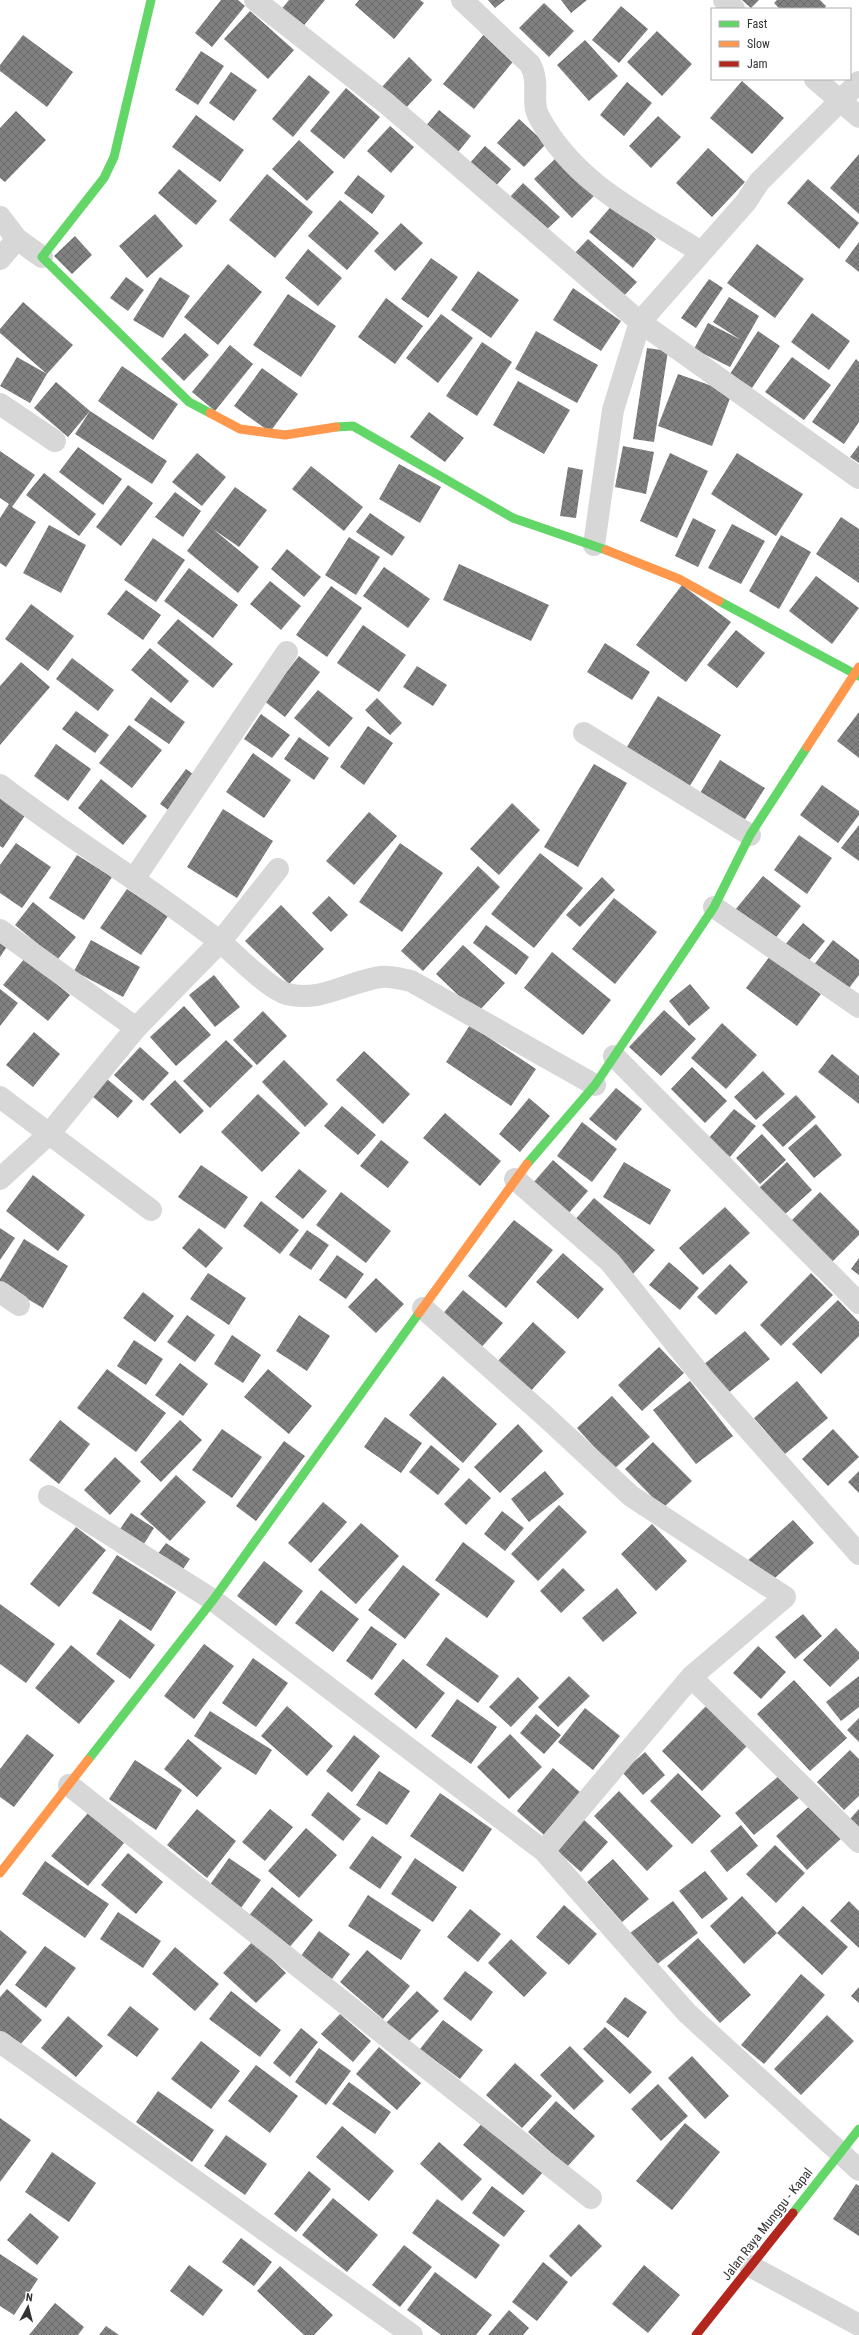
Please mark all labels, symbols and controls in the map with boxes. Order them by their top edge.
legend [711,8,851,80]
text: Fast [747,17,768,31]
text: Slow [747,37,770,51]
text: Jam [747,57,768,71]
street label: Jalan Raya Munggu - Kapal [719,2165,815,2283]
north arrow [8,2287,48,2327]
text: N [25,2291,34,2304]

